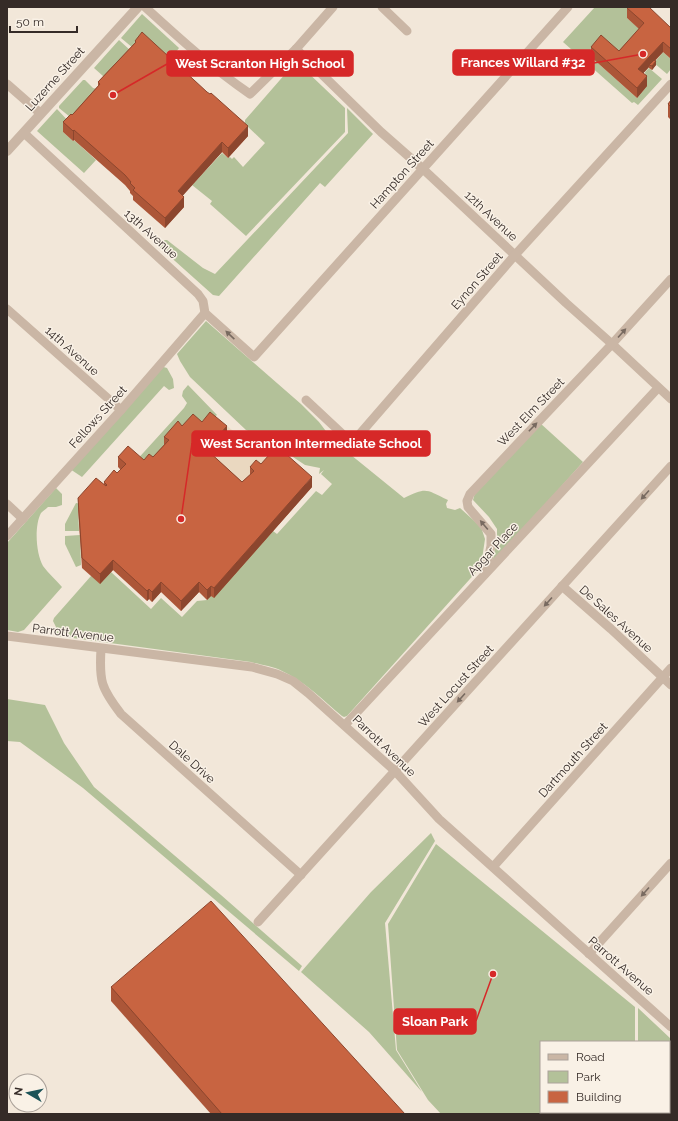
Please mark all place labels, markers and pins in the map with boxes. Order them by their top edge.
callout: Frances Willard #32 [453,50,594,75]
callout: West Scranton High School [167,51,353,76]
callout: West Scranton Intermediate School [192,431,430,456]
callout: Sloan Park [394,1009,476,1034]

